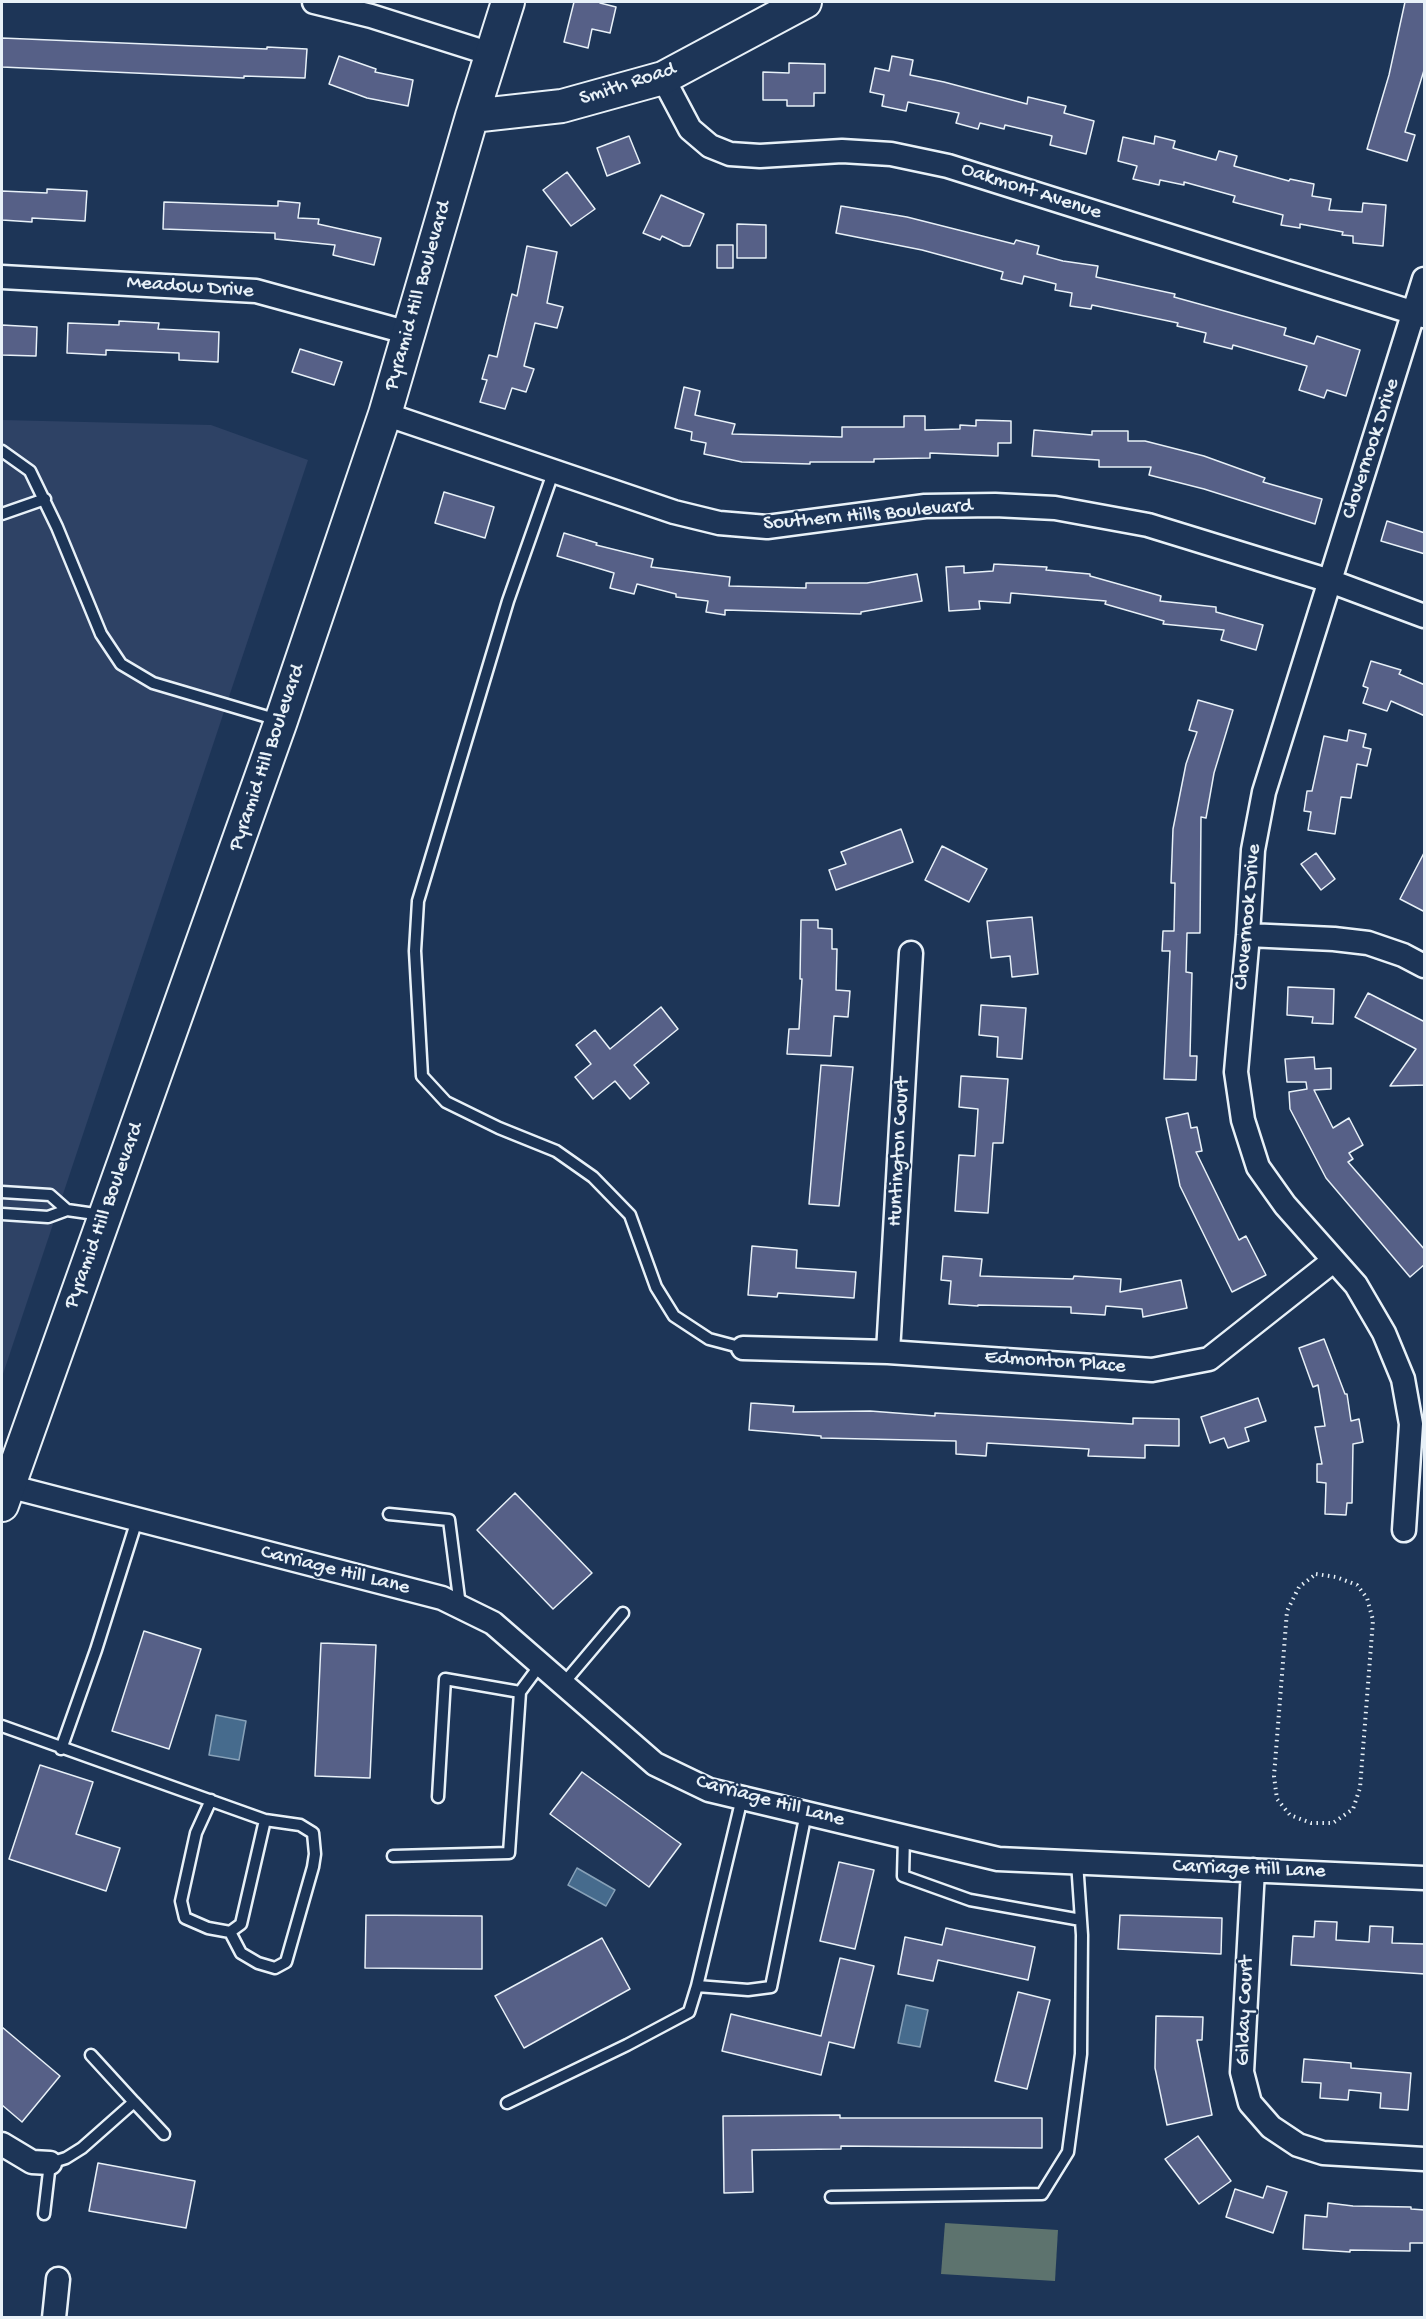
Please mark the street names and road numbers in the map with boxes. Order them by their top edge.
street label: Smith Road [577,58,679,112]
street label: Oakmont Avenue [958,157,1104,227]
street label: Pyramid Hill Boulevard [380,198,458,394]
street label: Meadow Drive [126,271,254,305]
street label: Clovernook Drive [1337,376,1407,522]
street label: Southern Hills Boulevard [762,494,974,538]
street label: Pyramid Hill Boulevard [224,661,312,855]
street label: Clovernook Drive [1230,843,1268,991]
street label: Huntington Court [884,1077,916,1227]
street label: Pyramid Hill Boulevard [60,1120,150,1312]
street label: Edmonton Place [984,1345,1126,1381]
street label: Carriage Hill Lane [258,1540,412,1602]
street label: Carriage Hill Lane [693,1770,847,1834]
street label: Carriage Hill Lane [1172,1855,1326,1885]
street label: Gilday Court [1231,1956,1261,2066]

